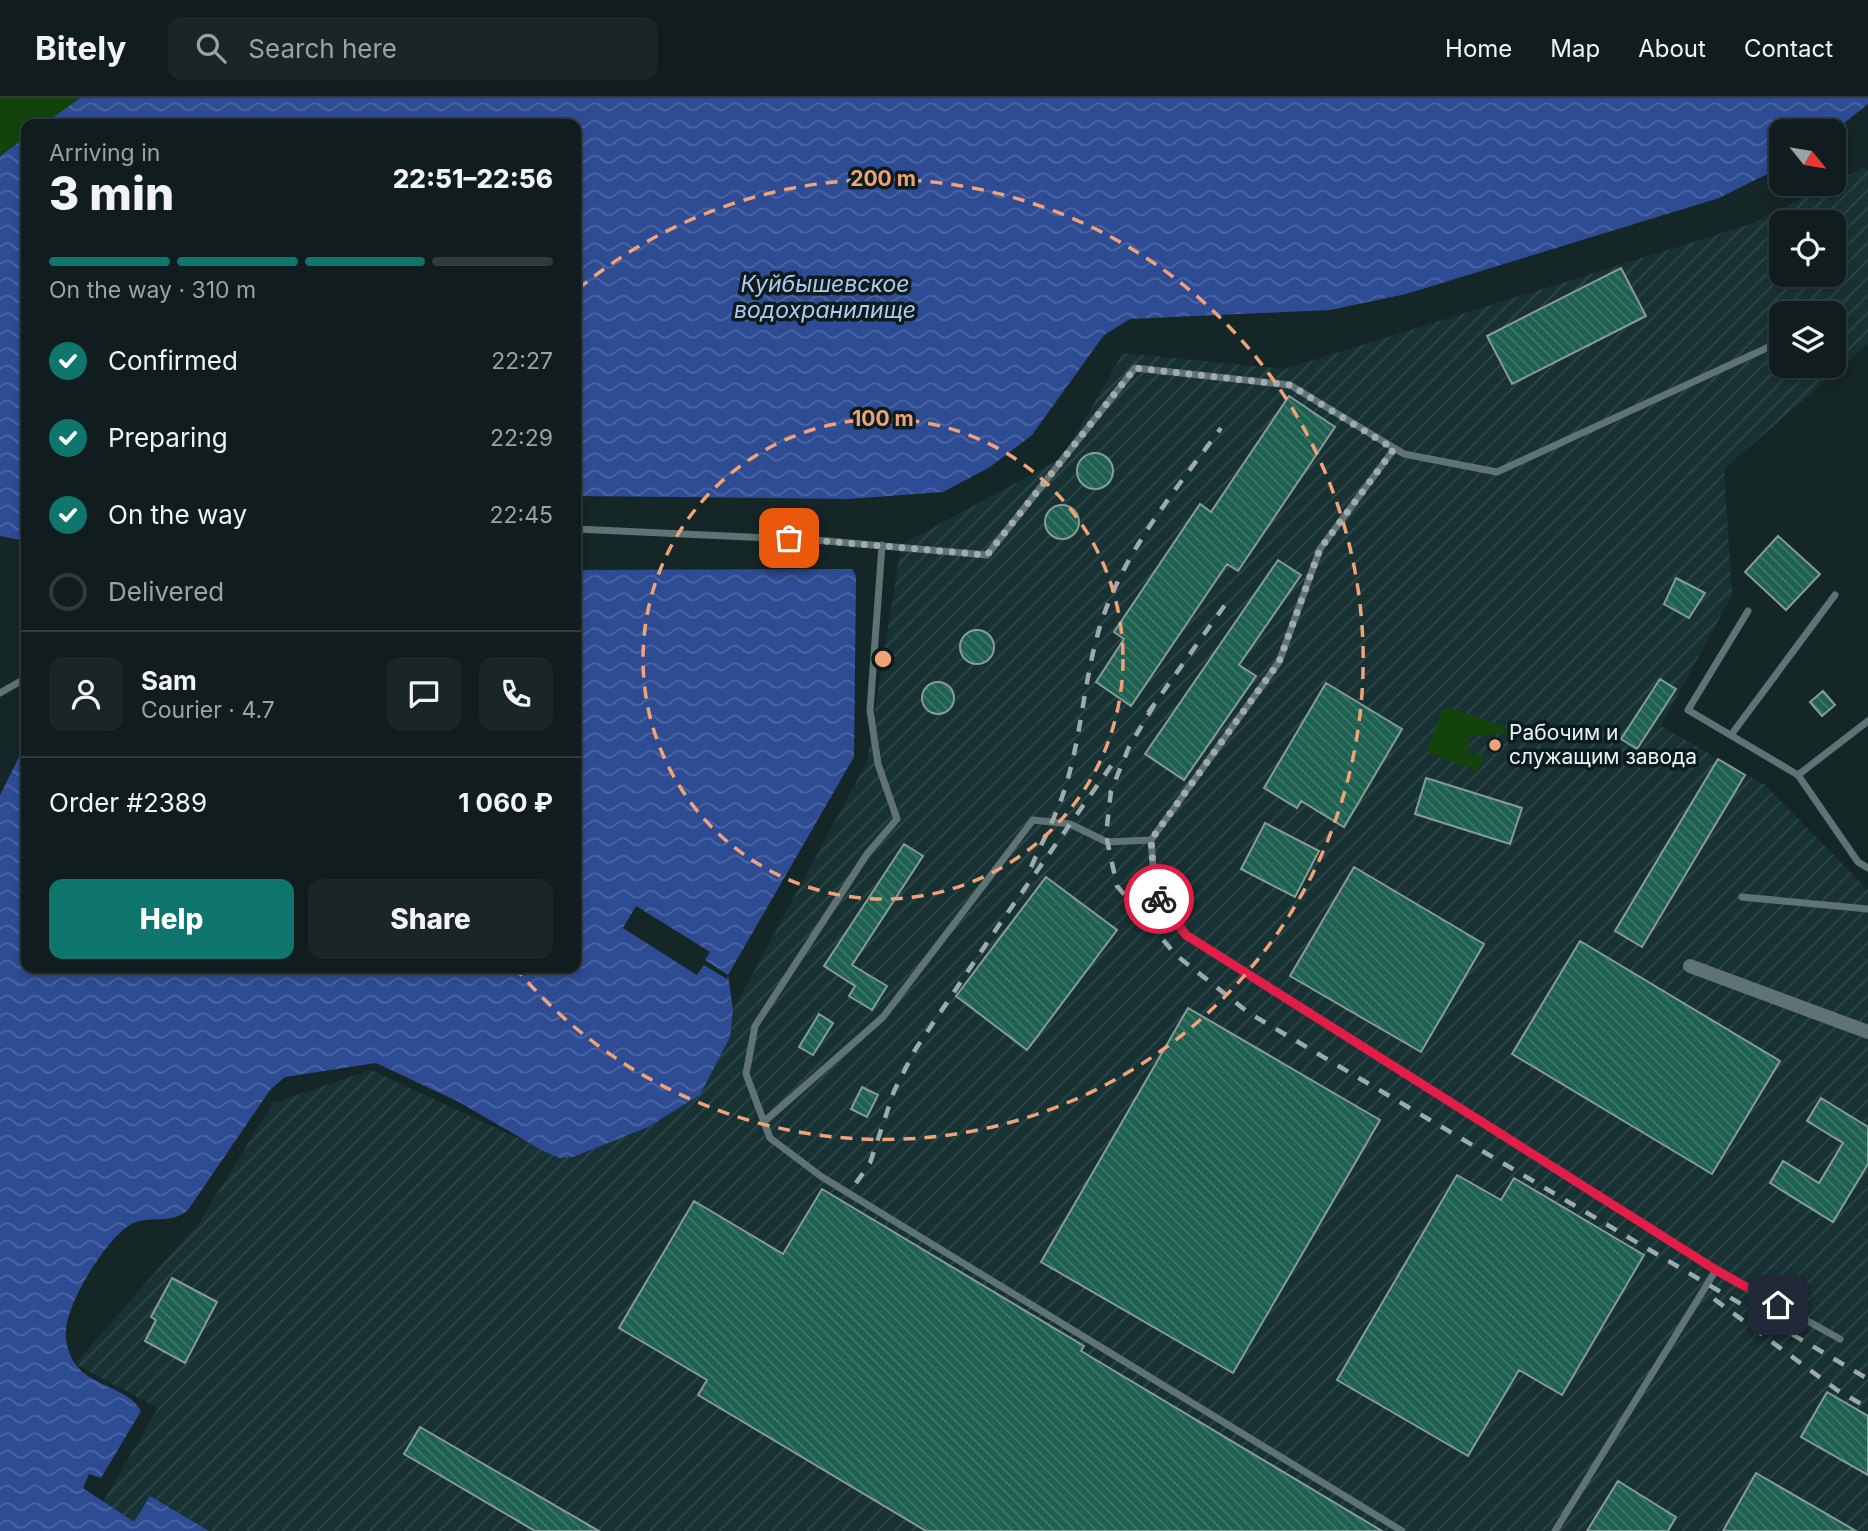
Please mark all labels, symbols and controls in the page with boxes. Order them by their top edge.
search box [168,17,658,80]
text: Bitely [35,28,126,68]
icon: search [192,29,230,67]
text: Search here [248,33,397,64]
text: Home [1445,34,1512,63]
text: Map [1550,34,1600,63]
text: About [1638,34,1706,63]
text: Contact [1744,34,1833,63]
north arrow [1769,119,1846,196]
map controls [1769,119,1846,378]
text: Arriving in [49,139,160,167]
text: 22:51–22:56 [393,163,553,194]
text: 3 min [49,165,174,221]
text: 200 m [850,166,916,191]
button: locate [1769,210,1846,287]
water label: Куйбышевское водохранилище [734,270,916,324]
text: On the way · 310 m [49,276,256,304]
button: layers [1769,301,1846,378]
icon: check [49,342,87,380]
text: Confirmed [108,345,238,376]
text: 22:27 [491,347,553,375]
text: 100 m [852,406,914,431]
icon: check [49,419,87,457]
text: Preparing [108,422,228,453]
text: 22:29 [490,424,553,452]
icon: check [49,496,87,534]
text: On the way [108,499,247,530]
text: 22:45 [489,501,553,529]
pin [759,508,819,568]
icon: bag [770,519,808,557]
text: Delivered [108,576,224,607]
centre of rings [871,647,895,671]
button: person [49,657,123,731]
button: chat [387,657,461,731]
button: phone [479,657,553,731]
text: Sam [141,665,197,696]
text: Courier · 4.7 [141,696,275,724]
place label: Рабочим и служащим завода [1509,720,1697,769]
marker: Рабочим и служащим завода [1487,737,1503,753]
text: Order #2389 [49,787,207,818]
text: 1 060 ₽ [458,787,553,818]
courier [1124,864,1194,934]
button: Help [49,879,294,959]
button: Share [308,879,553,959]
icon: bike [1140,880,1178,918]
pin [1748,1275,1808,1335]
icon: home [1759,1286,1797,1324]

